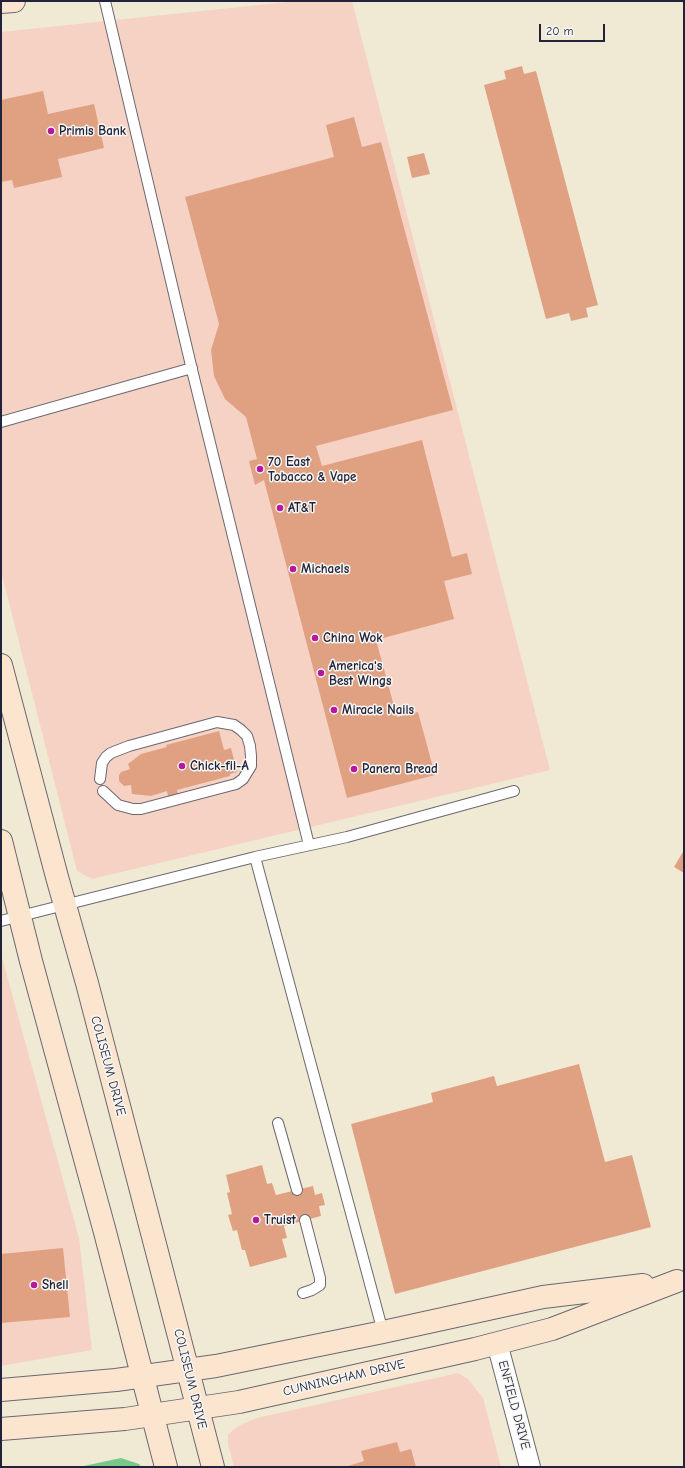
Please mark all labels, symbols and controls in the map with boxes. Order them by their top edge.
scale bar [541,16,607,42]
text: 20 m [546,24,574,38]
place label: Primis Bank [59,123,126,139]
marker: Primis Bank [46,126,56,136]
place label: 70 East Tobacco & Vape [268,454,356,485]
marker: 70 East Tobacco & Vape [255,464,265,474]
place label: AT&T [288,500,316,516]
marker: AT&T [275,503,285,513]
place label: Michaels [301,561,349,577]
marker: Michaels [288,564,298,574]
place label: China Wok [323,630,383,646]
marker: China Wok [310,633,320,643]
place label: America's Best Wings [329,658,392,689]
marker: America's Best Wings [316,668,326,678]
place label: Miracle Nails [342,702,414,718]
marker: Miracle Nails [329,705,339,715]
place label: Chick-fil-A [190,758,249,774]
marker: Chick-fil-A [177,761,187,771]
place label: Panera Bread [362,761,438,777]
marker: Panera Bread [349,764,359,774]
street label: COLISEUM DRIVE [87,1014,129,1118]
place label: Truist [264,1212,296,1228]
marker: Truist [251,1215,261,1225]
place label: Shell [42,1277,68,1293]
marker: Shell [29,1280,39,1290]
street label: COLISEUM DRIVE [170,1327,210,1431]
street label: CUNNINGHAM DRIVE [281,1356,407,1400]
street label: ENFIELD DRIVE [495,1359,533,1451]

